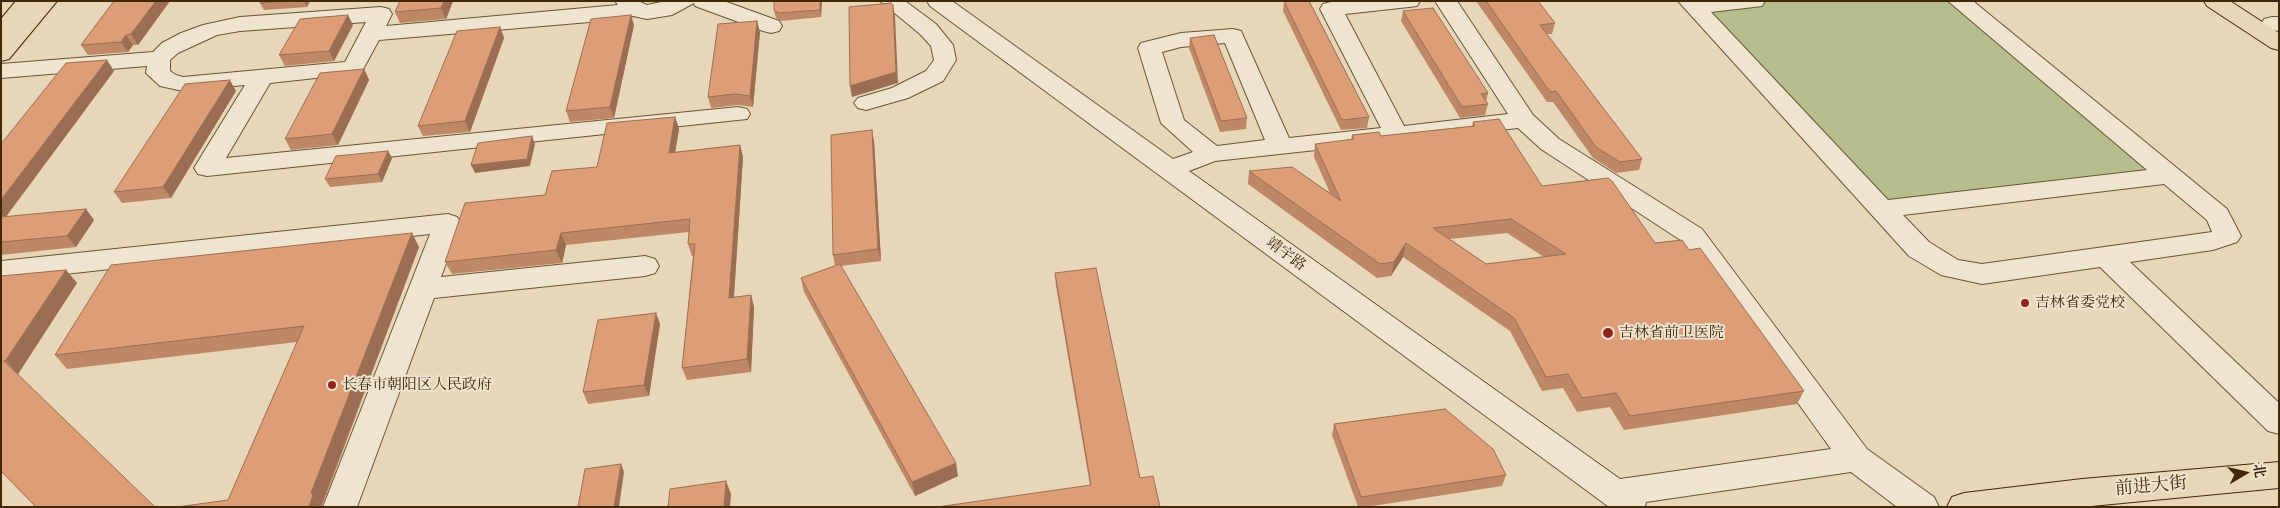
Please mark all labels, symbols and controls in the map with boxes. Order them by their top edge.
street label: 靖宇路 [1263,233,1309,275]
place label: 吉林省委党校 [2035,294,2125,312]
marker: 吉林省委党校 [2019,297,2031,309]
place label: 吉林省前卫医院 [1619,324,1724,342]
marker: 吉林省前卫医院 [1601,326,1615,340]
place label: 长春市朝阳区人民政府 [342,376,492,394]
marker: 长春市朝阳区人民政府 [326,379,338,391]
north arrow [2220,448,2270,498]
text: 北 [2250,462,2270,479]
street label: 前进大街 [2114,472,2188,500]

